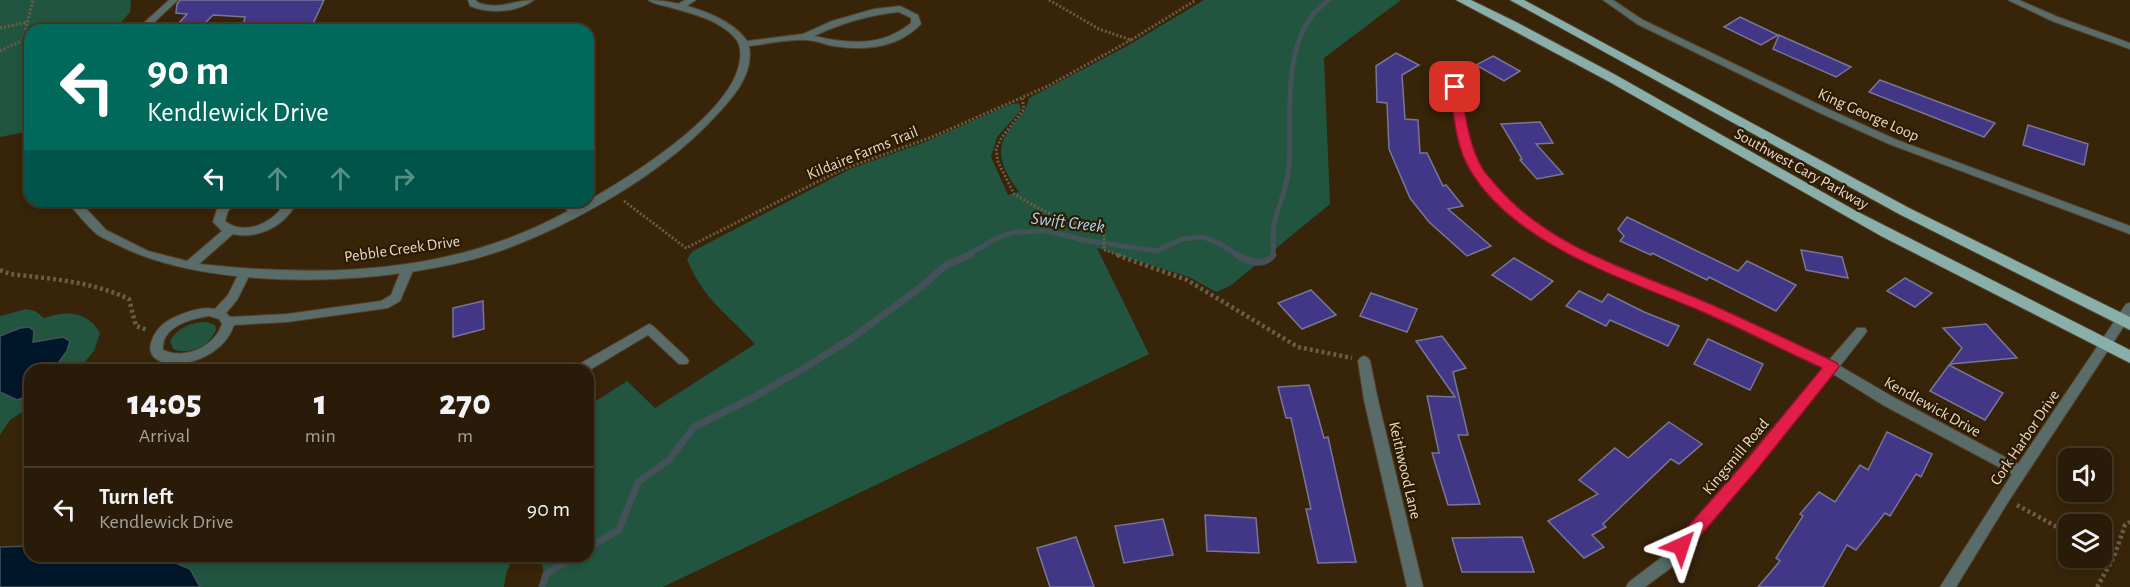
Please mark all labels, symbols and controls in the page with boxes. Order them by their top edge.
icon: left [48,48,126,126]
text: 90 m [147,50,229,92]
pin [1429,61,1480,112]
icon: arrive [1438,70,1471,103]
street label: King George Loop [1816,85,1922,144]
text: Kendlewick Drive [147,99,329,126]
street label: Kildaire Farms Trail [804,123,920,183]
street label: Southwest Cary Parkway [1731,125,1871,213]
icon: left [198,162,231,195]
icon: ahead [261,162,294,195]
icon: ahead [324,162,357,195]
icon: right [387,162,420,195]
water label: Swift Creek [1030,210,1106,236]
street label: Pebble Creek Drive [343,233,461,265]
street label: Kendlewick Drive [1882,374,1983,440]
text: 14:05 [127,385,202,421]
text: 1 [314,385,327,421]
text: 270 [439,385,491,421]
street label: Cork Harbor Drive [1987,387,2062,488]
street label: Kingsmill Road [1700,416,1772,498]
street label: Keithwood Lane [1386,420,1424,520]
text: Arrival [139,426,190,446]
text: min [305,426,336,446]
text: m [457,426,473,446]
map controls [2058,448,2112,568]
button: sound [2058,448,2112,502]
text: Turn left [99,486,173,508]
icon: left [48,493,81,526]
text: 90 m [527,498,570,520]
text: Kendlewick Drive [99,512,234,532]
position arrow [1649,514,1713,578]
button: layers [2058,514,2112,568]

